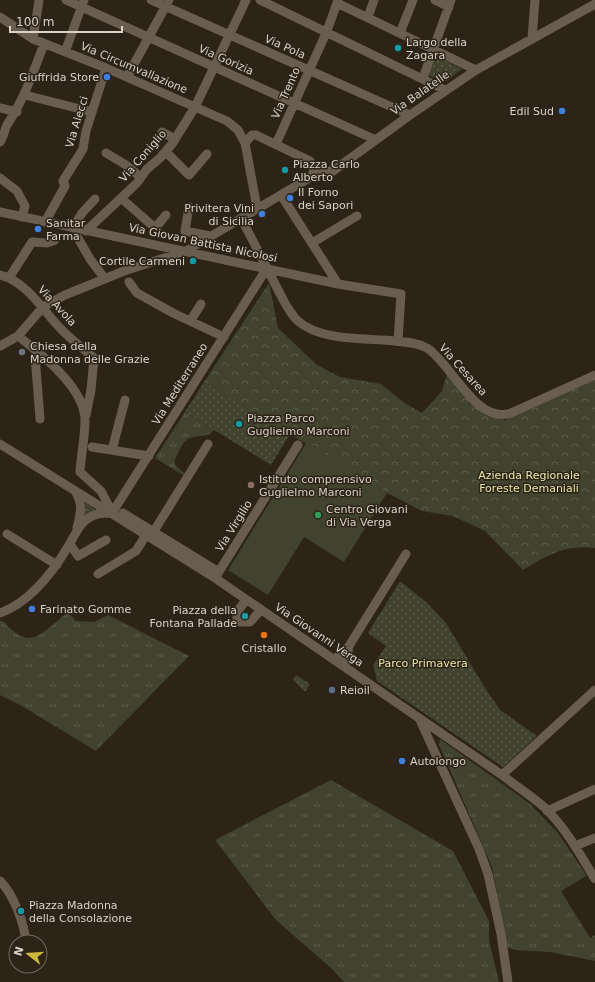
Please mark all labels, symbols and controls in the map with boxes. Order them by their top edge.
scale bar [10,8,122,34]
text: 100 m [16,15,54,29]
street label: Via Pola [263,32,307,62]
place label: Largo della Zagara [406,36,467,62]
street label: Via Circumvallazione [79,40,190,96]
street label: Via Gorizia [196,42,256,78]
marker: Largo della Zagara [393,43,403,53]
street label: Via Trento [269,65,303,121]
street label: Via Balatelle [388,68,452,118]
place label: Giuffrida Store [19,71,99,84]
marker: Giuffrida Store [102,72,112,82]
street label: Via Alecci [63,95,91,149]
place label: Edil Sud [510,105,554,118]
marker: Edil Sud [557,106,567,116]
street label: Via Coniglio [117,127,169,185]
place label: Piazza Carlo Alberto [293,158,360,184]
marker: Piazza Carlo Alberto [280,165,290,175]
place label: Il Forno dei Sapori [298,186,353,212]
marker: Il Forno dei Sapori [285,193,295,203]
place label: Privitera Vini di Sicilia [184,202,254,228]
marker: Privitera Vini di Sicilia [257,209,267,219]
place label: Sanitar Farma [46,217,86,243]
street label: Via Giovan Battista Nicolosi [128,221,278,265]
marker: Sanitar Farma [33,224,43,234]
place label: Cortile Carmeni [99,255,185,268]
marker: Cortile Carmeni [188,256,198,266]
street label: Via Avola [35,283,79,329]
place label: Chiesa della Madonna delle Grazie [30,340,150,366]
street label: Via Mediterraneo [150,340,211,427]
street label: Via Cesarea [436,341,490,399]
marker: Chiesa della Madonna delle Grazie [17,347,27,357]
place label: Piazza Parco Guglielmo Marconi [247,412,350,438]
marker: Piazza Parco Guglielmo Marconi [234,419,244,429]
park label: Azienda Regionale Foreste Demaniali [478,469,580,495]
place label: Istituto comprensivo Guglielmo Marconi [259,473,372,499]
marker: Istituto comprensivo Guglielmo Marconi [246,480,256,490]
street label: Via Virgilio [213,498,255,554]
place label: Centro Giovani di Via Verga [326,503,408,529]
marker: Centro Giovani di Via Verga [313,510,323,520]
street label: Via Giovanni Verga [272,600,366,670]
place label: Farinato Gomme [40,603,132,616]
marker: Farinato Gomme [27,604,37,614]
place label: Piazza della Fontana Pallade [150,604,237,630]
marker: Piazza della Fontana Pallade [240,611,250,621]
marker: Cristallo [259,630,269,640]
place label: Cristallo [242,642,287,655]
park label: Parco Primavera [378,657,468,670]
place label: Reioil [340,684,370,697]
marker: Reioil [327,685,337,695]
place label: Autolongo [410,755,466,768]
marker: Autolongo [397,756,407,766]
place label: Piazza Madonna della Consolazione [29,899,132,925]
marker: Piazza Madonna della Consolazione [16,906,26,916]
north arrow [8,934,48,974]
text: N [11,945,26,958]

